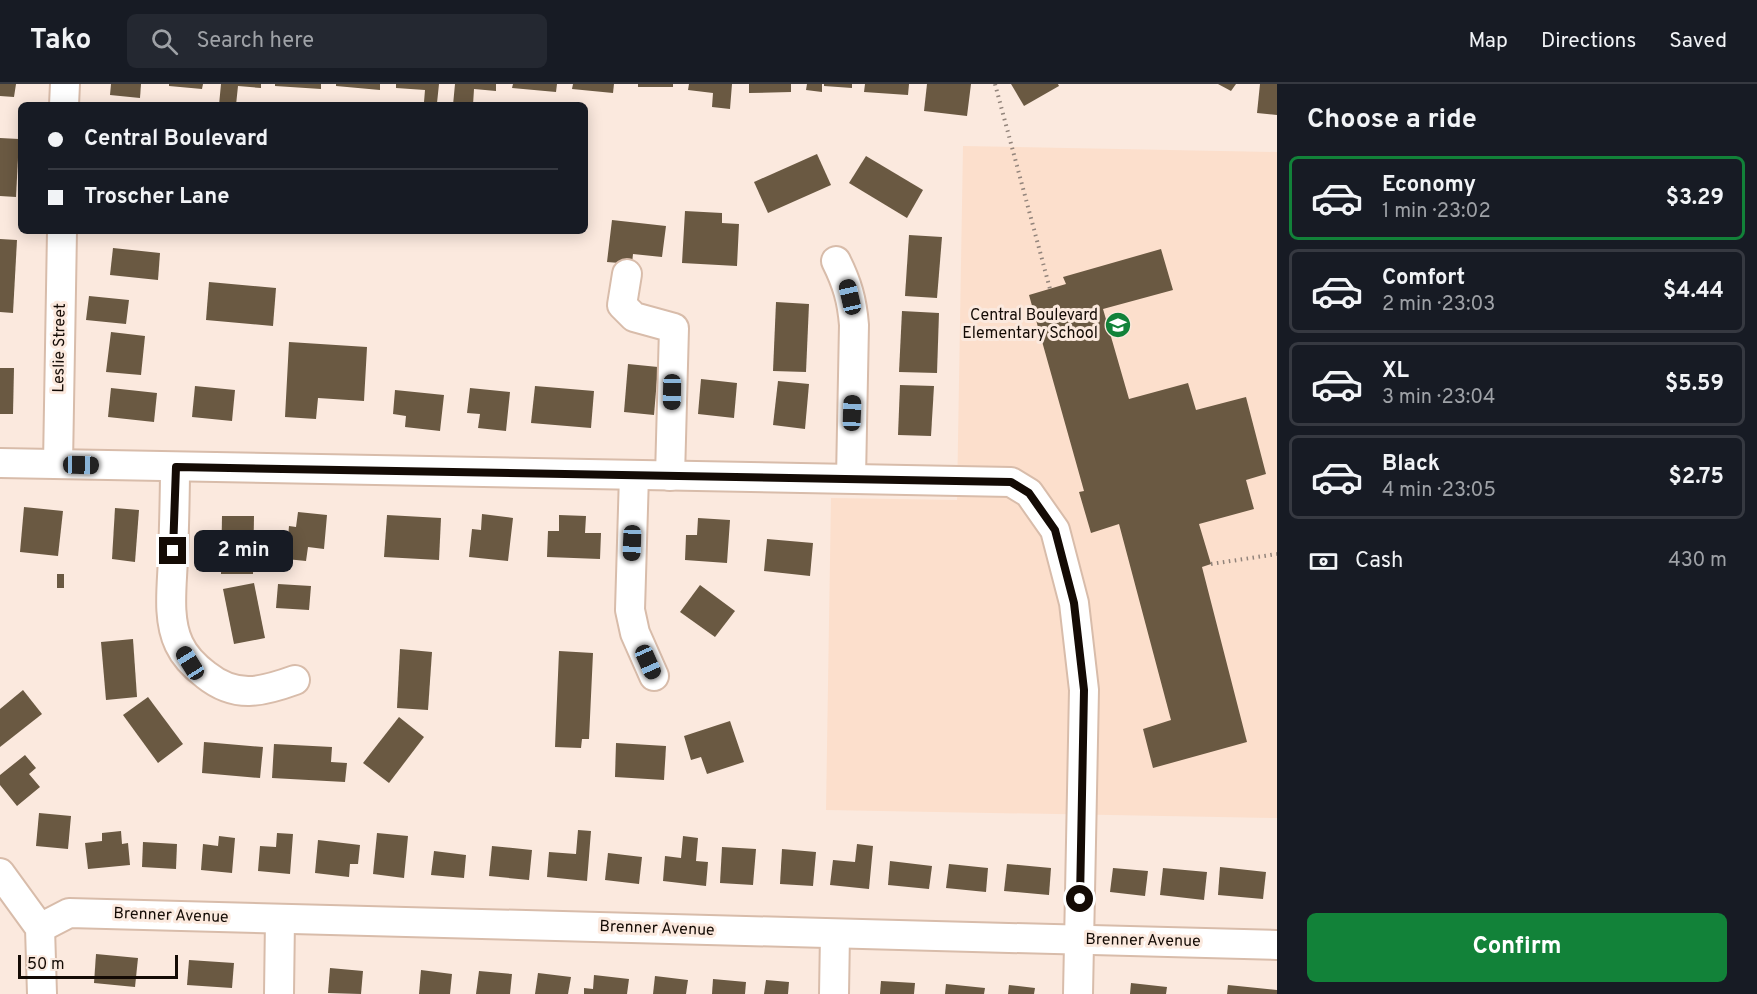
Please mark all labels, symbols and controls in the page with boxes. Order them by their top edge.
search box [127,14,547,68]
text: Tako [30,23,91,59]
icon: search [148,25,181,58]
text: Search here [196,28,314,55]
text: Map [1468,28,1508,55]
text: Directions [1541,28,1636,55]
text: Saved [1669,28,1727,55]
text: Choose a ride [1307,103,1477,137]
text: Central Boulevard [84,126,268,153]
icon: car [1310,171,1364,225]
text: Economy [1382,172,1476,199]
text: Troscher Lane [84,184,230,211]
text: $3.29 [1666,185,1724,212]
text: 1 min · 23:02 [1382,199,1491,225]
icon: car [1310,264,1364,318]
text: Comfort [1382,265,1465,292]
car [837,277,863,317]
text: $4.44 [1663,278,1724,305]
text: 2 min · 23:03 [1382,292,1495,318]
street label: Leslie Street [49,303,71,393]
place label: Central Boulevard Elementary School [962,306,1098,344]
school or university icon: Central Boulevard Elementary School [1103,310,1133,340]
icon: car [1310,357,1364,411]
text: XL [1382,358,1409,385]
text: $5.59 [1665,371,1724,398]
car [663,374,681,410]
text: 3 min · 23:04 [1382,385,1495,411]
car [842,395,862,431]
icon: car [1310,450,1364,504]
text: Black [1382,451,1440,478]
car [63,456,99,474]
text: $2.75 [1669,464,1724,491]
text: 4 min · 23:05 [1382,478,1496,504]
car [622,525,642,561]
callout: 2 min [194,530,293,572]
route end [159,537,186,564]
text: 2 min [217,538,270,564]
icon: cash [1307,545,1340,578]
text: Cash [1355,548,1404,575]
text: 430 m [1668,548,1727,574]
car [632,642,664,682]
car [173,643,207,683]
route start [1066,885,1093,912]
street label: Brenner Avenue [113,904,229,928]
button: Confirm [1307,913,1727,982]
street label: Brenner Avenue [599,917,715,941]
street label: Brenner Avenue [1085,930,1201,952]
scale bar [18,952,178,980]
text: 50 m [27,955,65,975]

